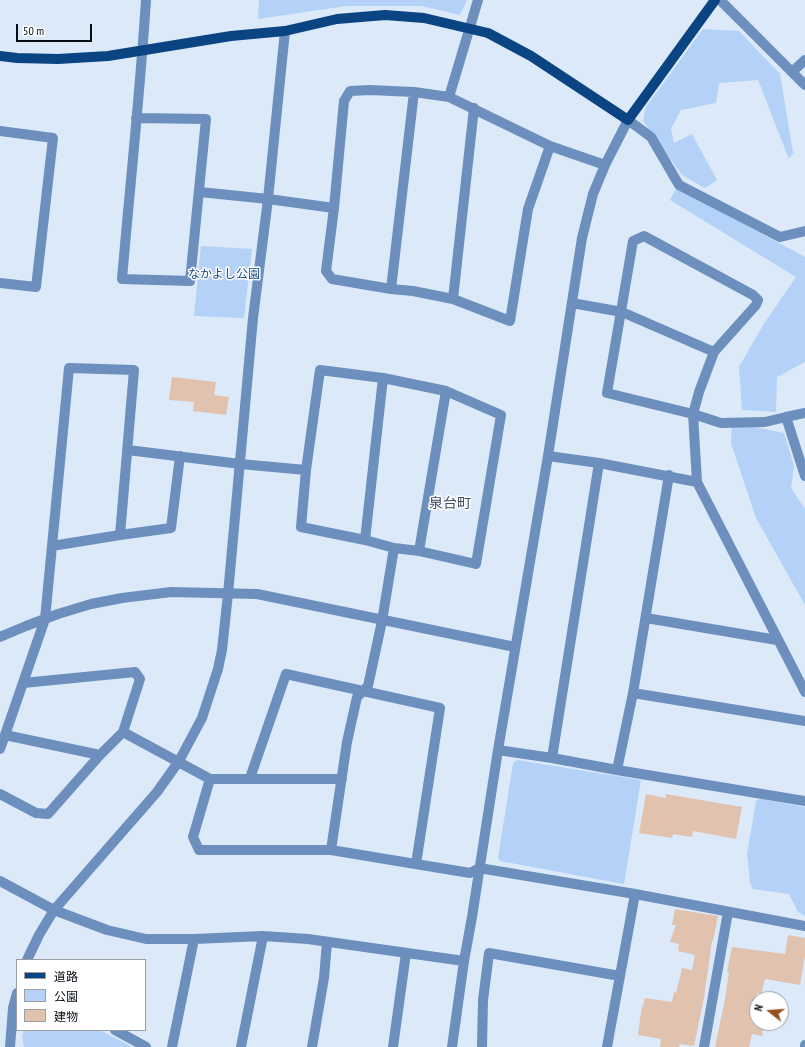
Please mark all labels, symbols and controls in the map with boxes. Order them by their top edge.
scale bar [18,16,94,42]
text: 50 m [23,23,44,38]
park label: なかよし公園 [188,268,260,282]
district label: 泉台町 [429,496,471,512]
legend [16,959,146,1031]
text: 道路 [54,969,78,984]
text: 公園 [54,989,78,1004]
north arrow [749,991,789,1031]
text: N [751,1003,766,1013]
text: 建物 [54,1009,78,1024]

